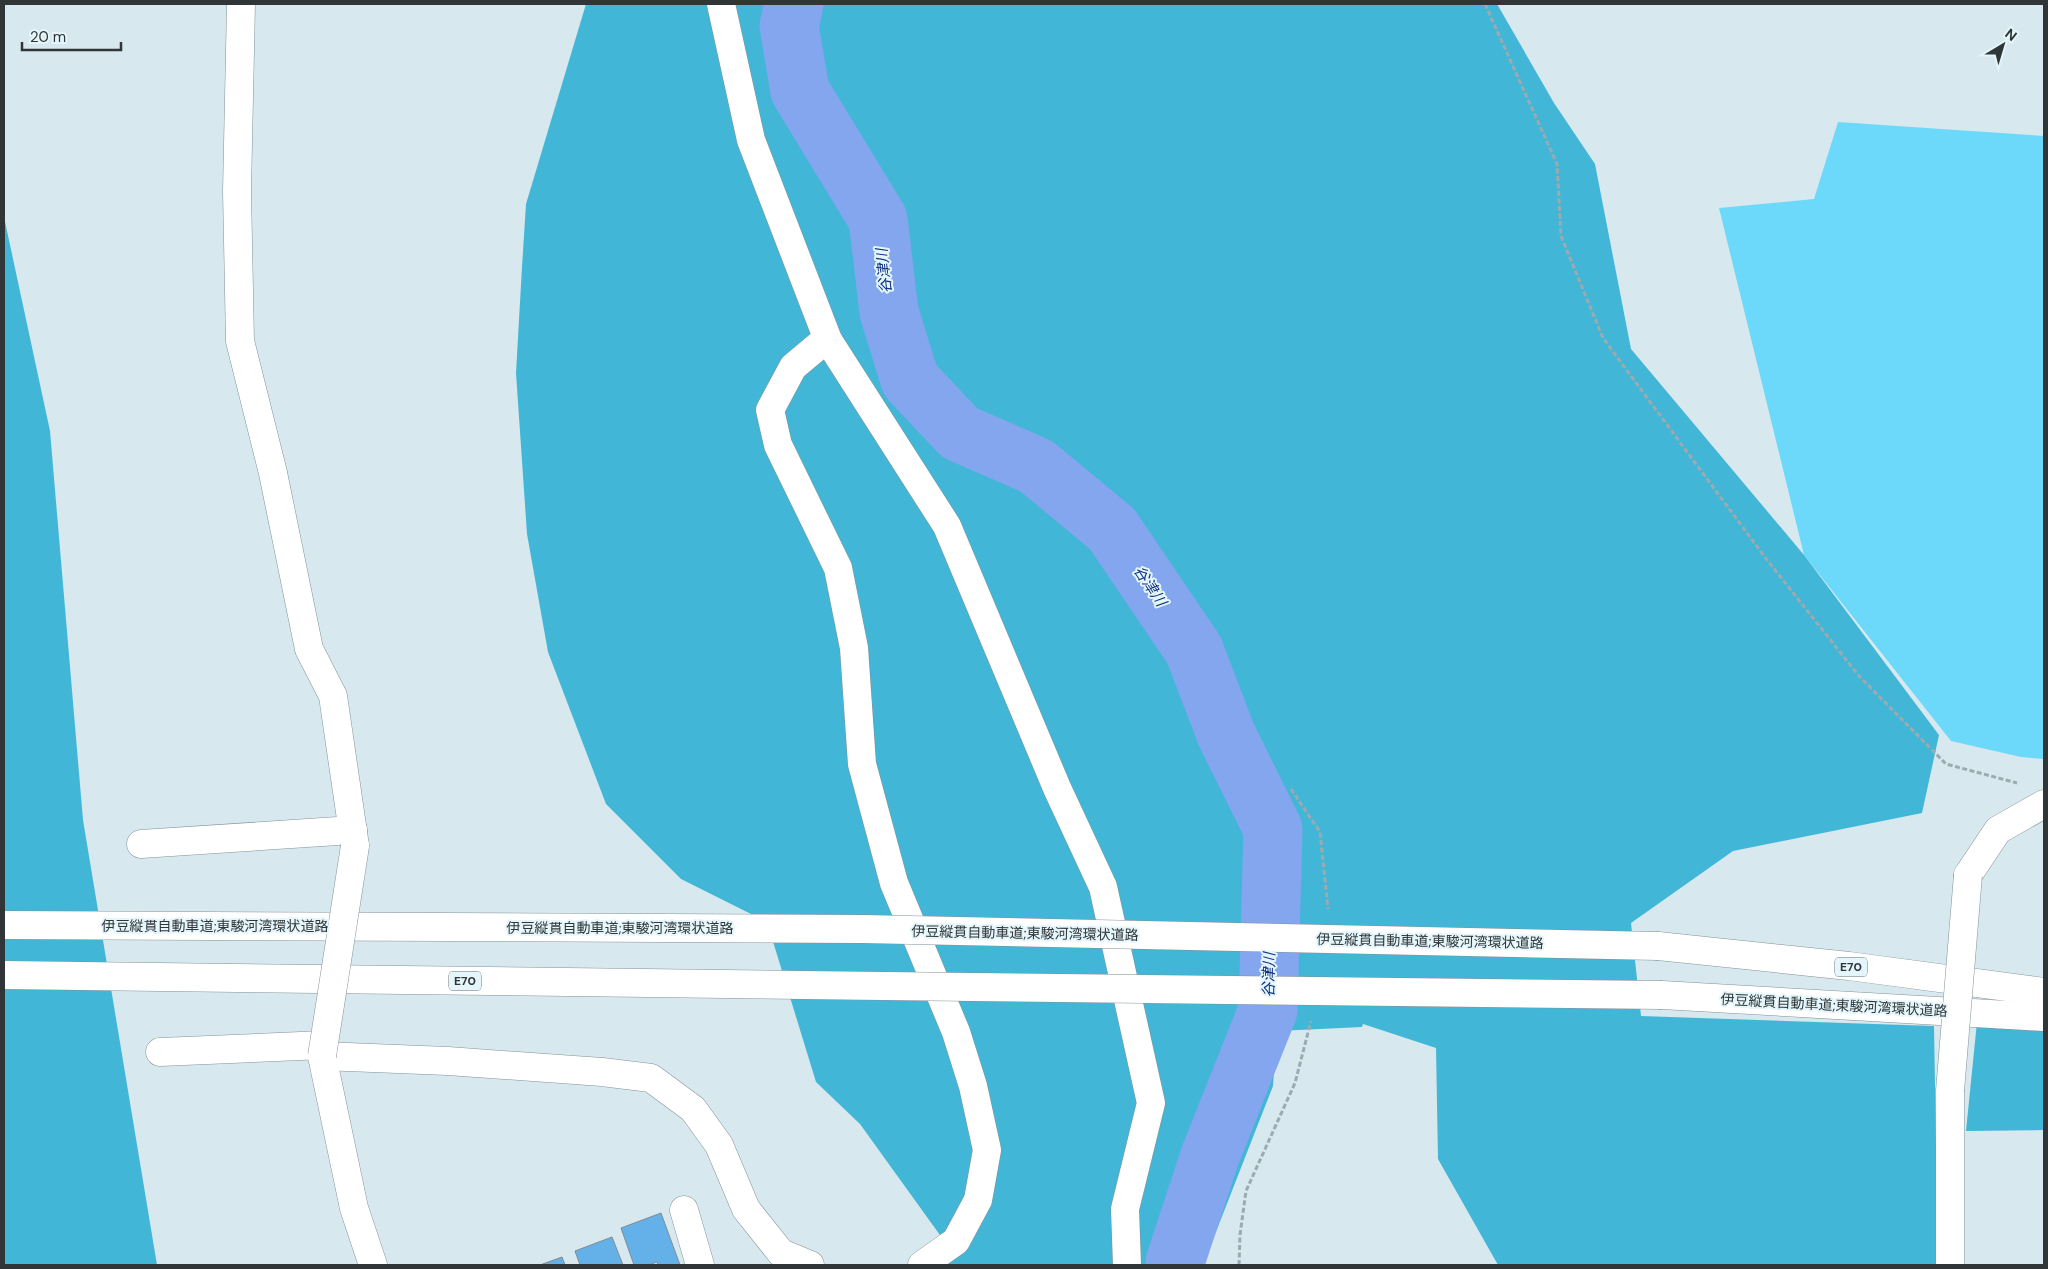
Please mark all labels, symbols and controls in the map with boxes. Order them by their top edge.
scale bar [22,20,121,52]
north arrow [1978,20,2028,70]
text: N [2001,25,2021,45]
text: 20 m [30,27,66,47]
water label: 谷津川 [871,246,896,294]
water label: 谷津川 [1129,562,1172,612]
street label: 伊豆縦貫自動車道;東駿河湾環状道路 [101,917,329,935]
street label: 伊豆縦貫自動車道;東駿河湾環状道路 [506,919,734,937]
street label: 伊豆縦貫自動車道;東駿河湾環状道路 [911,922,1139,944]
street label: 伊豆縦貫自動車道;東駿河湾環状道路 [1316,930,1544,952]
water label: 谷津川 [1259,950,1279,998]
road number: E70 [1835,958,1867,976]
road number: E70 [449,971,481,990]
street label: 伊豆縦貫自動車道;東駿河湾環状道路 [1720,990,1948,1020]

